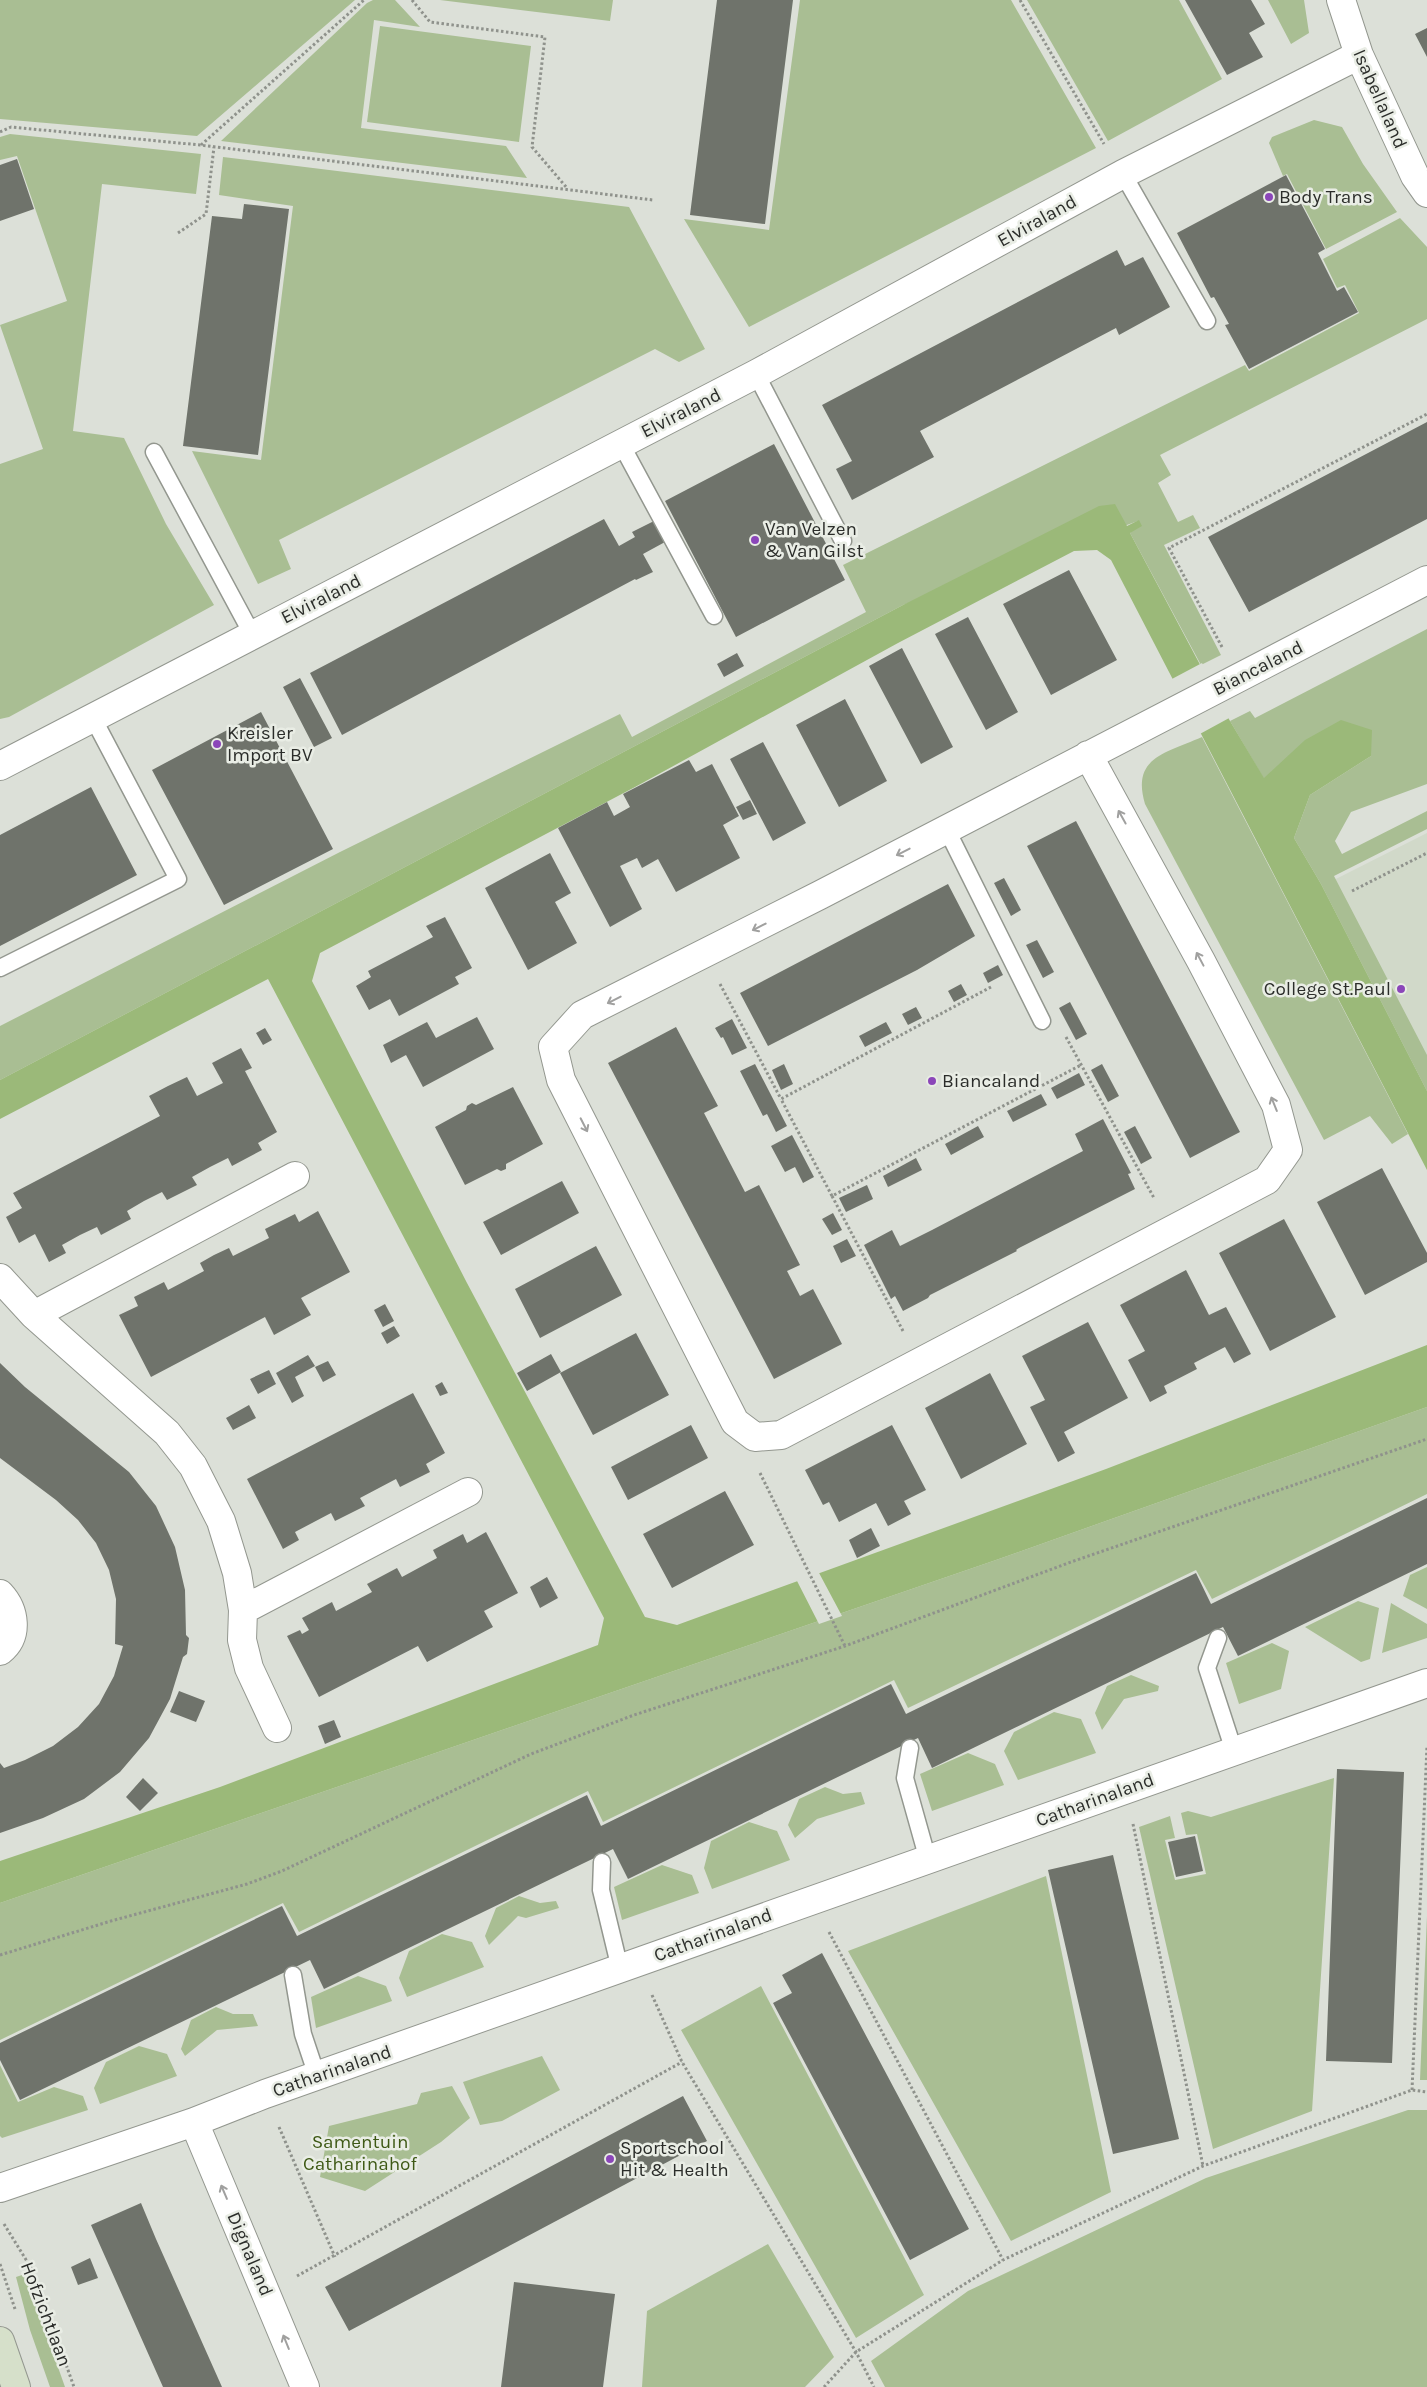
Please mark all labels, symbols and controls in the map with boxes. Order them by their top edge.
street label: Isabellaland [1348,46,1412,152]
place label: Body Trans [1279,186,1373,208]
street label: Elviraland [994,190,1080,252]
marker: Body Trans [1263,191,1275,203]
street label: Elviraland [637,383,725,443]
place label: Van Velzen & Van Gilst [765,518,864,562]
marker: Van Velzen & Van Gilst [749,534,761,546]
street label: Elviraland [277,569,365,629]
street label: Biancaland [1209,636,1307,700]
place label: Kreisler Import BV [227,722,313,766]
marker: Kreisler Import BV [211,738,223,750]
one-way arrow [1117,809,1127,824]
one-way arrow [896,848,911,857]
one-way arrow [751,922,766,932]
one-way arrow [1195,952,1205,967]
place label: College St.Paul [1264,978,1391,1000]
marker: College St.Paul [1395,983,1407,995]
one-way arrow [606,995,621,1005]
place label: Biancaland [942,1070,1040,1092]
marker: Biancaland [926,1075,938,1087]
one-way arrow [1269,1097,1278,1112]
one-way arrow [580,1117,589,1132]
street label: Catharinaland [1033,1768,1157,1832]
street label: Catharinaland [651,1903,775,1967]
street label: Catharinaland [270,2040,394,2102]
park label: Samentuin Catharinahof [303,2131,417,2175]
place label: Sportschool Hit & Health [620,2137,729,2181]
marker: Sportschool Hit & Health [604,2153,616,2165]
one-way arrow [218,2185,228,2200]
street label: Dignaland [222,2209,278,2299]
street label: Hofzichtlaan [16,2259,76,2369]
one-way arrow [281,2335,290,2350]

